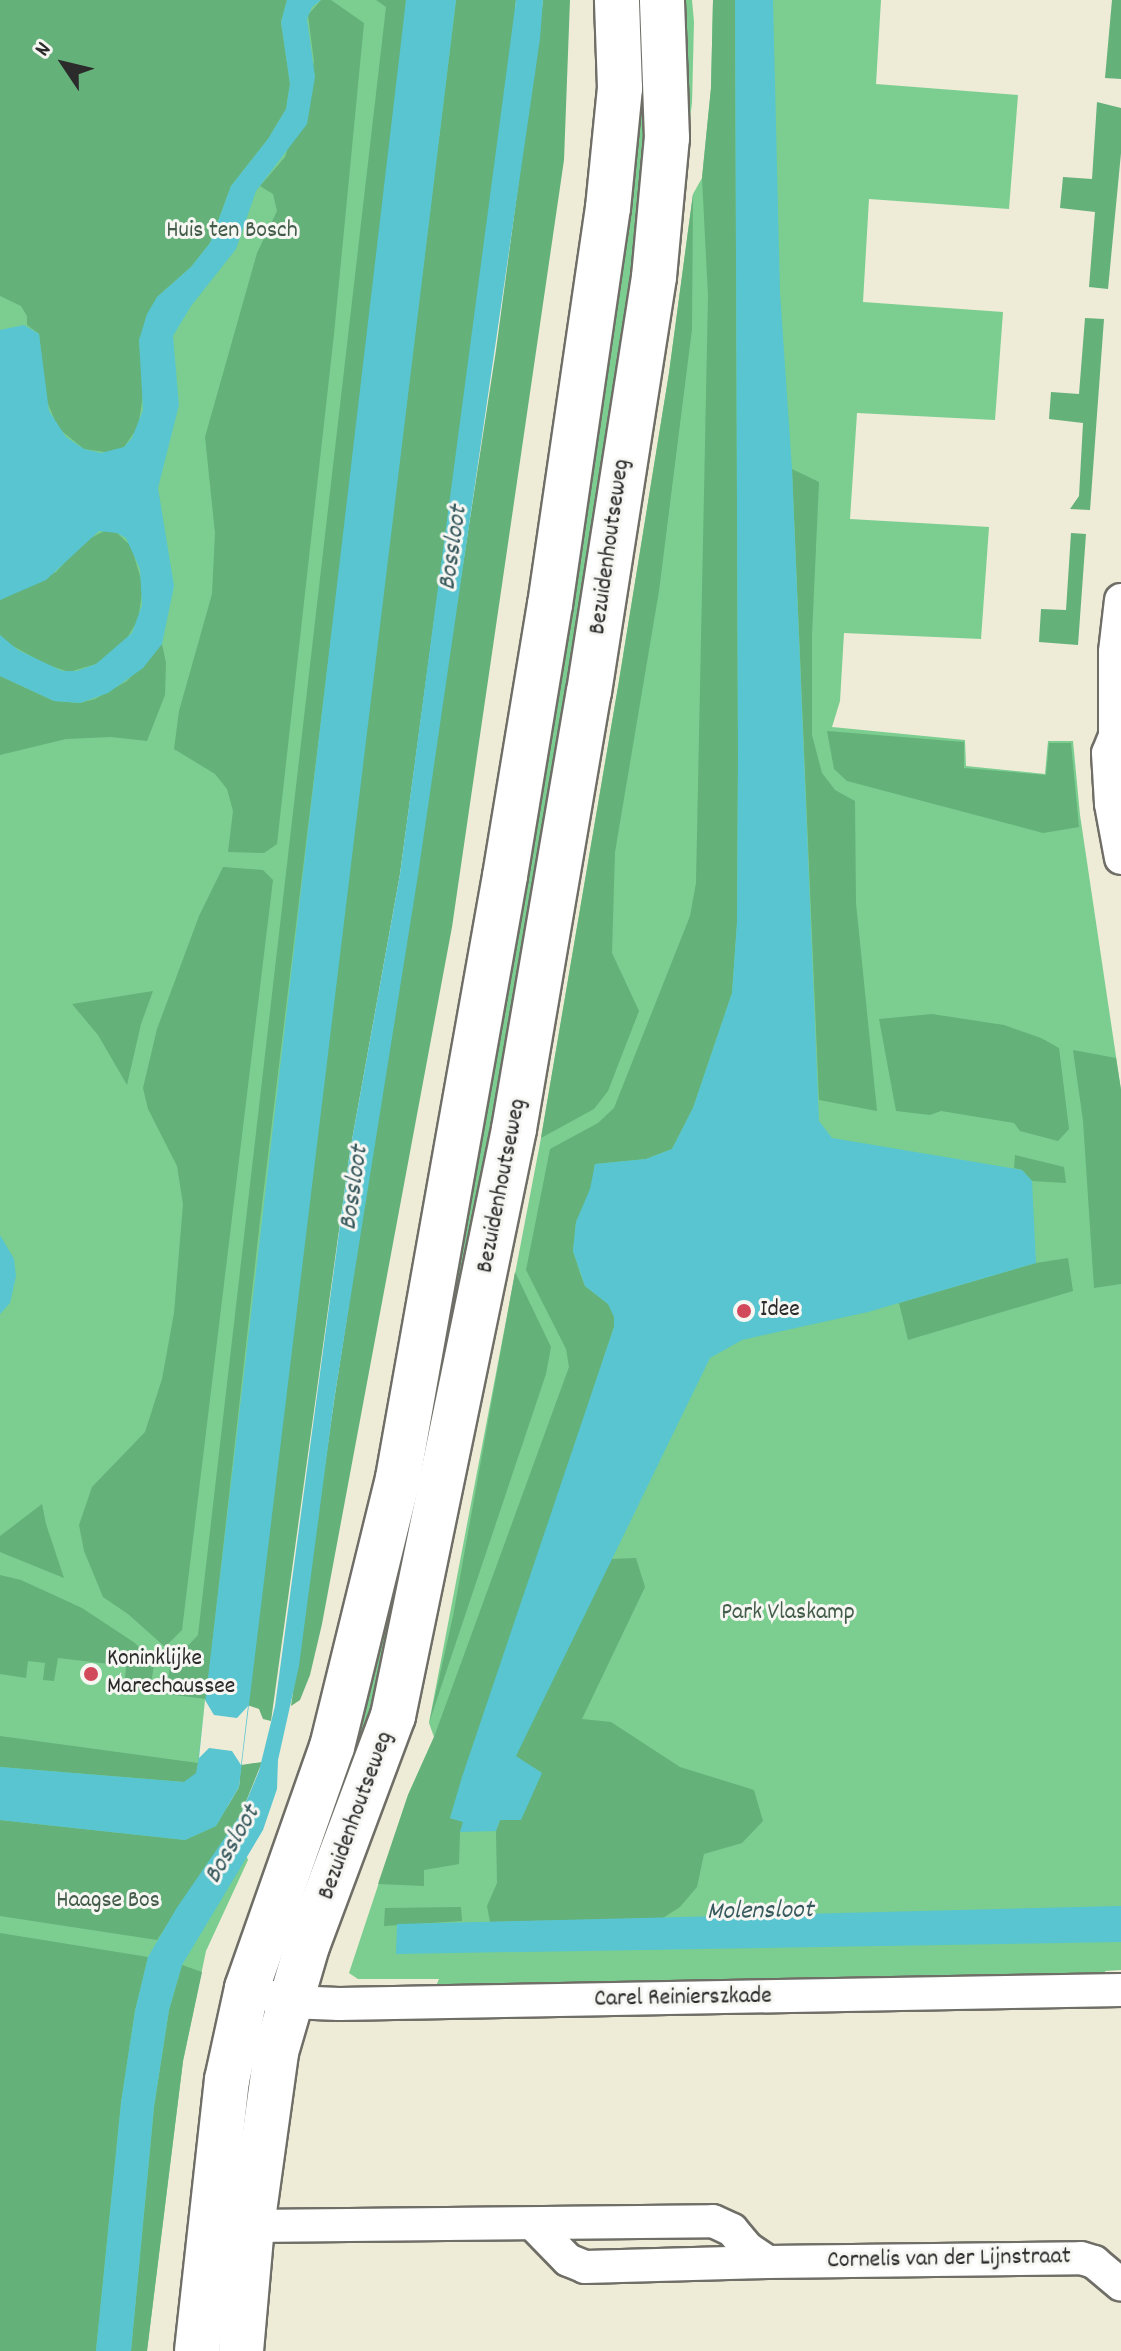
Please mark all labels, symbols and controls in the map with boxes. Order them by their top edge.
north arrow [24,24,104,104]
text: N [28,37,60,63]
park label: Huis ten Bosch [166,218,298,246]
street label: Bezuidenhoutseweg [584,457,638,637]
water label: Bossloot [433,504,475,592]
street label: Bezuidenhoutseweg [472,1096,534,1276]
water label: Bossloot [334,1144,376,1232]
place label: Idee [760,1297,800,1325]
marker: Idee [735,1302,753,1320]
park label: Park Vlaskamp [721,1600,855,1628]
place label: Koninklijke Marechaussee [107,1646,235,1702]
marker: Koninklijke Marechaussee [82,1665,100,1683]
street label: Bezuidenhoutseweg [313,1728,401,1904]
water label: Bossloot [198,1801,268,1889]
park label: Haagse Bos [56,1888,160,1916]
water label: Molensloot [707,1895,813,1929]
street label: Carel Reinierszkade [594,1983,772,2015]
street label: Cornelis van der Lijnstraat [827,2243,1071,2277]

